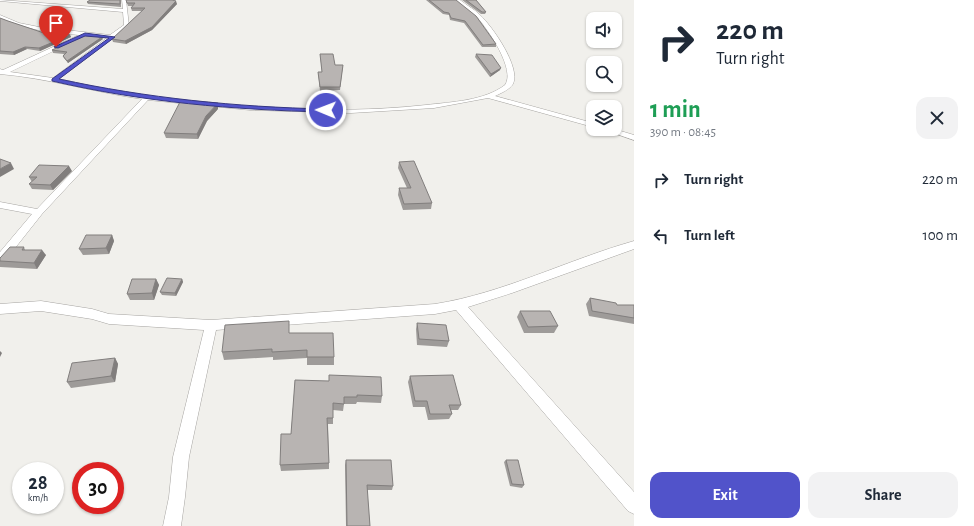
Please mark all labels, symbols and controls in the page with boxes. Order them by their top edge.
pin [39,6,73,47]
icon: arrive [45,12,67,34]
map controls [586,12,622,136]
button: sound [586,12,622,48]
icon: right [650,16,702,68]
text: 220 m [716,17,784,45]
text: Turn right [716,50,785,68]
button: search [586,56,622,92]
position arrow [305,89,347,131]
button: close [916,97,958,139]
text: 1 min [650,98,701,122]
button: layers [586,100,622,136]
text: 390 m · 08:45 [650,126,716,139]
icon: right [650,169,672,191]
text: Turn right [684,172,743,187]
text: 220 m [922,172,958,187]
icon: left [650,225,672,247]
text: Turn left [684,228,735,243]
text: 100 m [923,228,958,243]
speed limit sign: 30 [72,462,124,514]
button: Exit [650,472,800,518]
button: Share [808,472,958,518]
text: 28 [28,473,48,493]
text: km/h [28,493,48,503]

